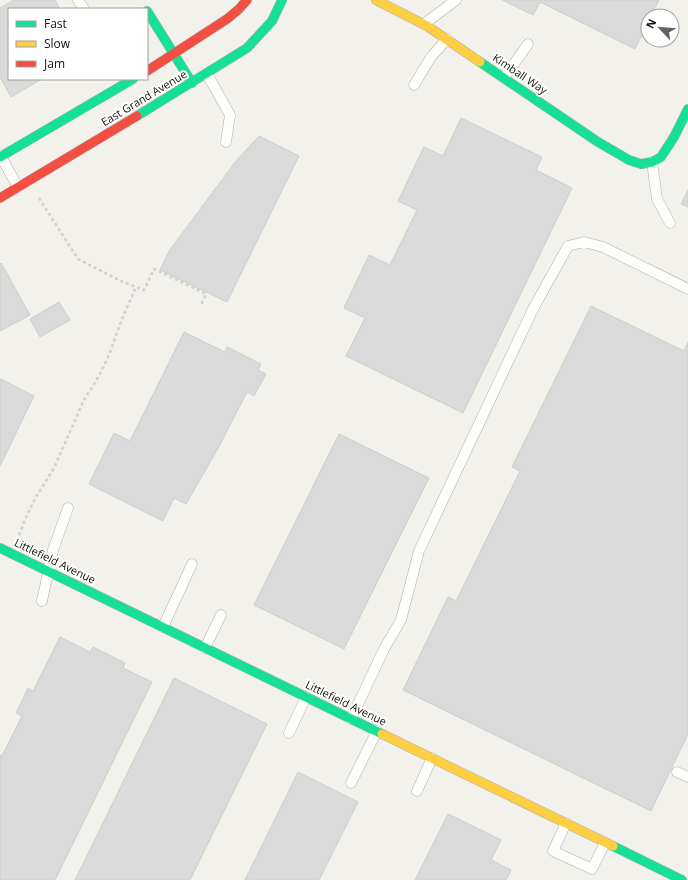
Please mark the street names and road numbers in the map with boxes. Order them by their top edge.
street label: Kimball Way [490,50,551,98]
street label: East Grand Avenue [98,66,189,129]
street label: Littlefield Avenue [12,534,98,587]
street label: Littlefield Avenue [303,676,389,729]

